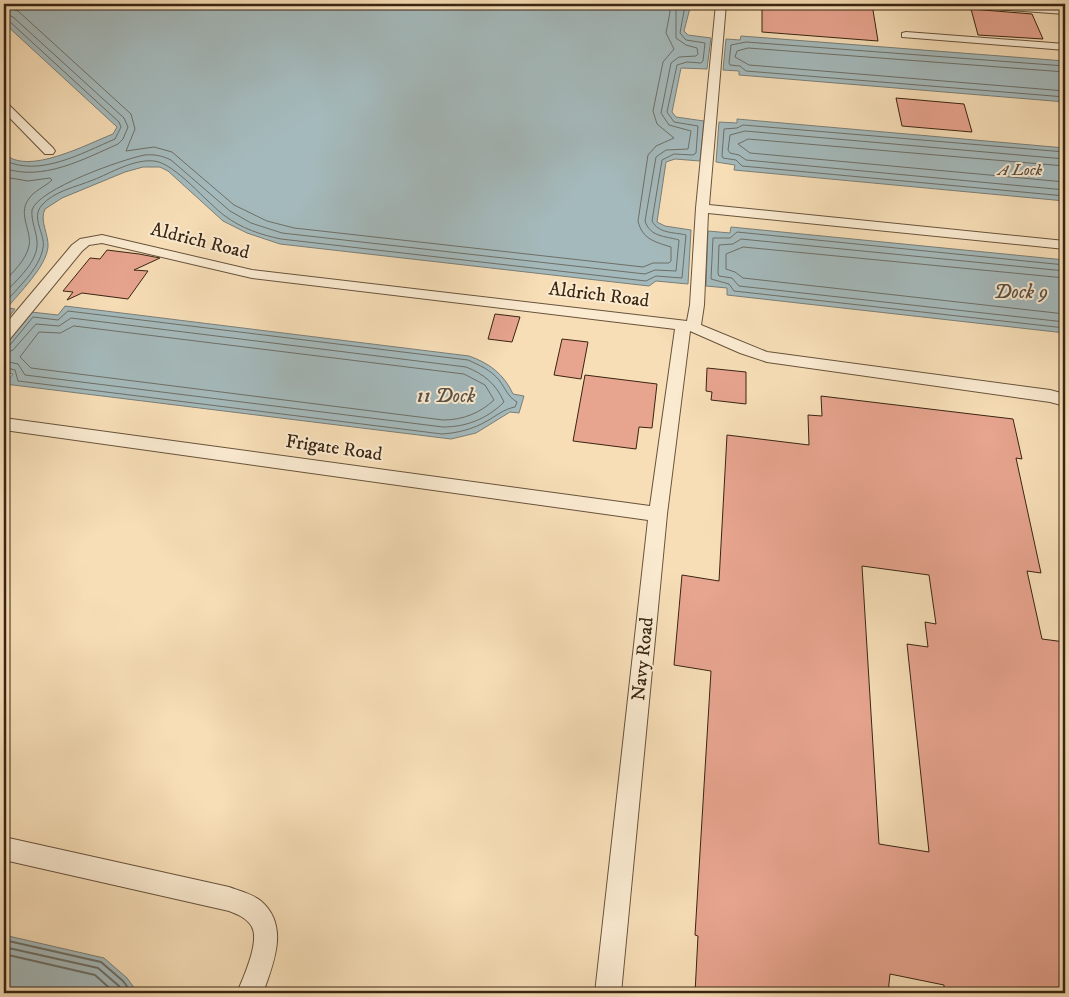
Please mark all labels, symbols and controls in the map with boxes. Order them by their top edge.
water label: A Lock [996,160,1042,180]
street label: Aldrich Road [148,218,252,264]
street label: Aldrich Road [548,277,651,313]
water label: Dock 9 [994,280,1048,305]
water label: 11 Dock [417,384,476,409]
street label: Frigate Road [284,430,384,466]
street label: Navy Road [627,616,659,702]

